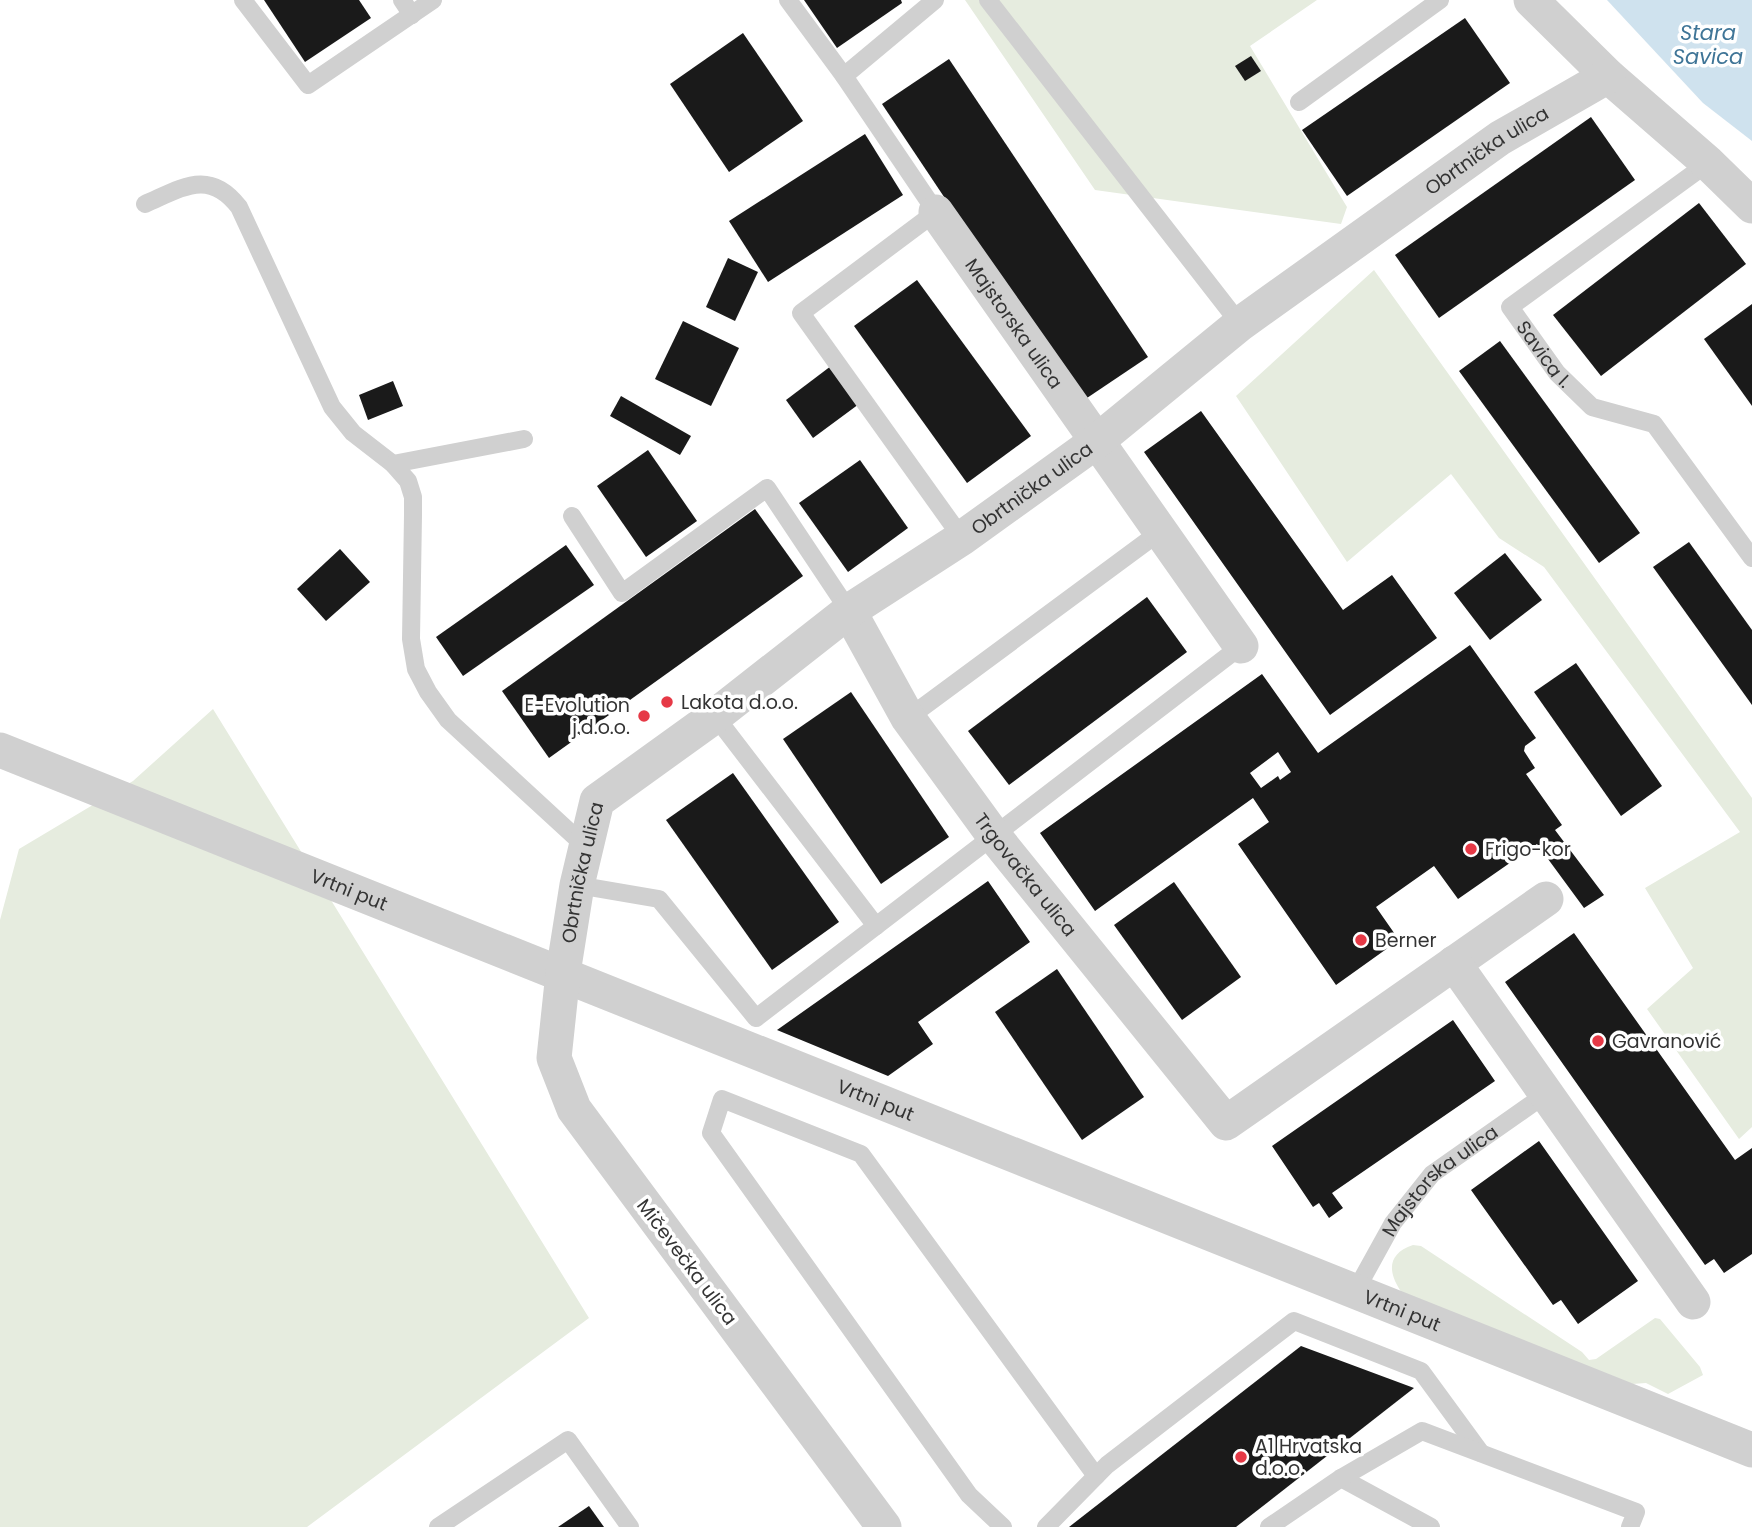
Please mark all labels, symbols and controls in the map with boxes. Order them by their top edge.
water label: Stara Savica [1673,18,1743,71]
street label: Obrtnička ulica [1419,99,1554,201]
street label: Majstorska ulica [959,253,1069,394]
street label: Savica I. [1510,315,1578,394]
street label: Obrtnička ulica [965,435,1098,541]
place label: Lakota d.o.o. [681,689,798,716]
place label: E-Evolution j.d.o.o. [524,692,630,741]
marker: Lakota d.o.o. [659,694,675,710]
marker: E-Evolution j.d.o.o. [636,708,652,724]
street label: Obrtnička ulica [554,799,610,945]
street label: Trgovačka ulica [968,807,1083,942]
place label: Frigo-kor [1485,836,1571,863]
marker: Frigo-kor [1463,841,1479,857]
street label: Vrtni put [307,862,392,917]
place label: Berner [1375,927,1437,954]
marker: Berner [1353,932,1369,948]
place label: Gavranović [1612,1028,1721,1055]
marker: Gavranović [1590,1033,1606,1049]
street label: Vrtni put [833,1072,918,1127]
street label: Majstorska ulica [1375,1118,1503,1241]
street label: Mičevečka ulica [631,1193,743,1331]
street label: Vrtni put [1360,1283,1445,1338]
place label: A1 Hrvatska d.o.o. [1255,1433,1362,1482]
marker: A1 Hrvatska d.o.o. [1233,1449,1249,1465]

